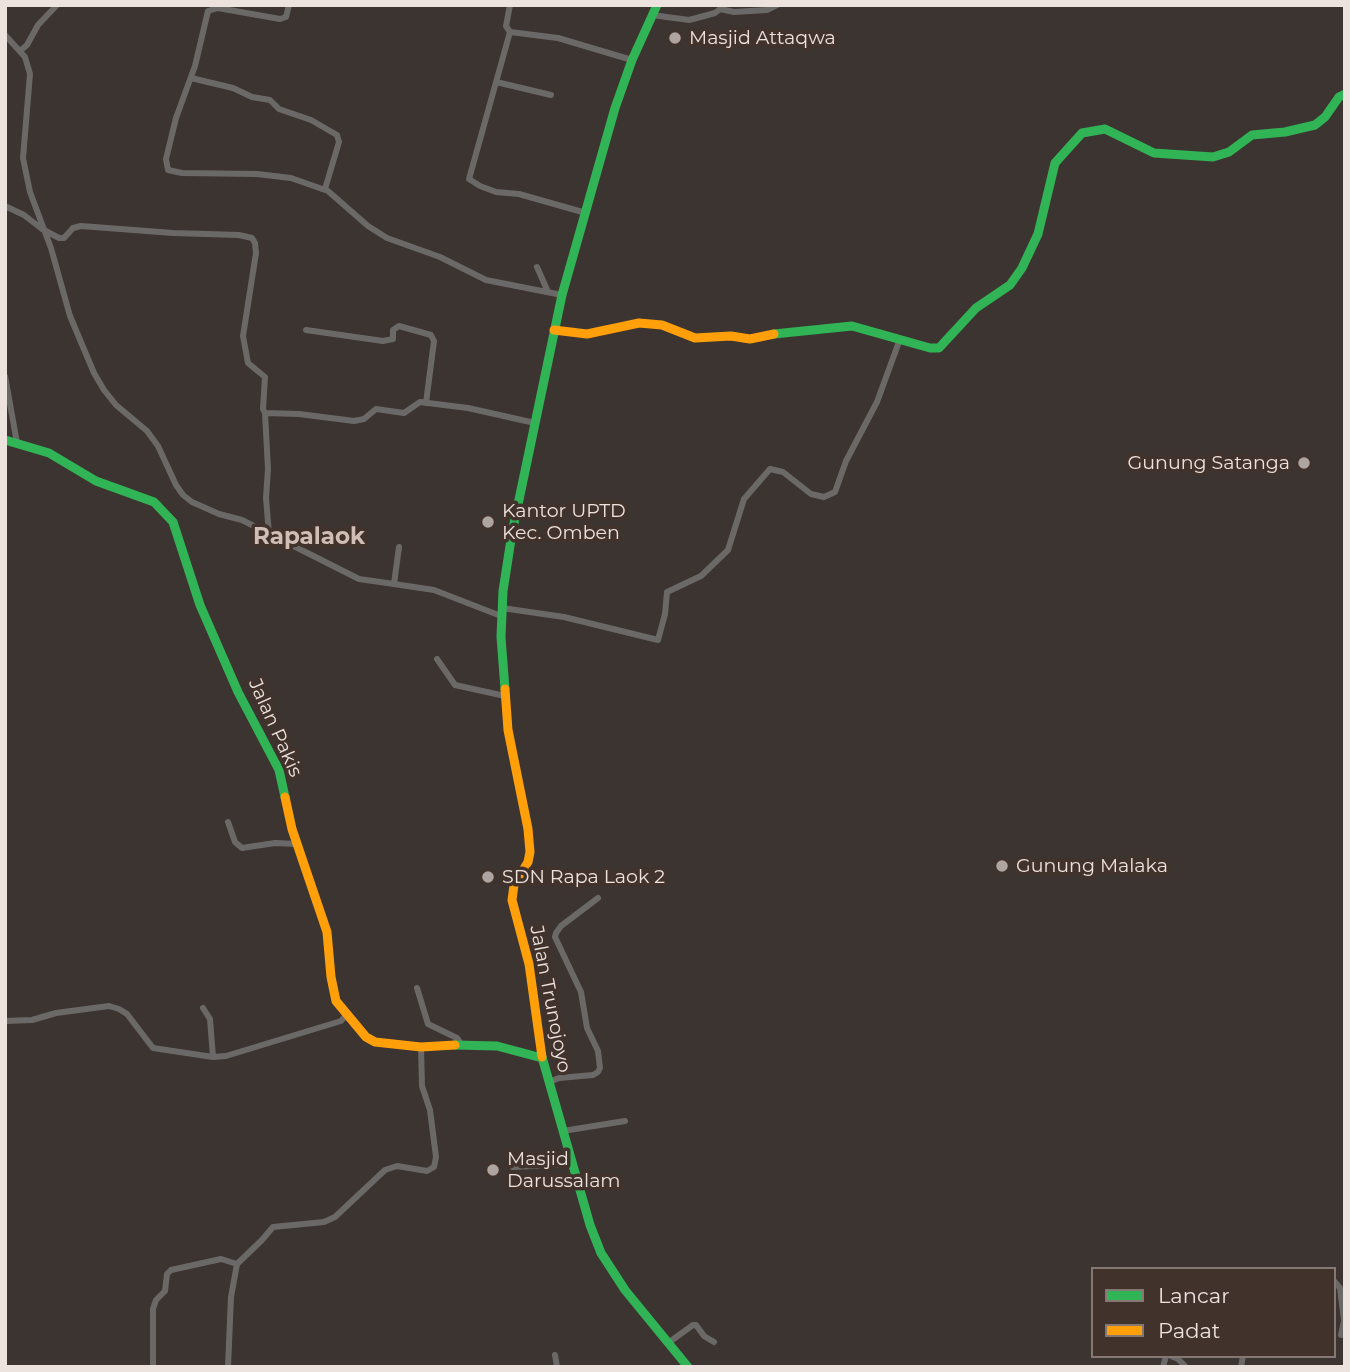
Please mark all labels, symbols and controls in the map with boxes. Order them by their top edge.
place label: Masjid Attaqwa [689,27,836,49]
marker: Masjid Attaqwa [667,30,683,46]
place label: Gunung Satanga [1128,452,1290,474]
marker: Gunung Satanga [1296,455,1312,471]
place label: Kantor UPTD Kec. Omben [502,500,626,544]
marker: Kantor UPTD Kec. Omben [480,514,496,530]
district label: Rapalaok [253,523,365,551]
street label: Jalan Pakis [243,675,307,781]
place label: Gunung Malaka [1016,855,1168,877]
marker: Gunung Malaka [994,858,1010,874]
place label: SDN Rapa Laok 2 [502,866,665,888]
marker: SDN Rapa Laok 2 [480,869,496,885]
street label: Jalan Trunojoyo [525,924,575,1074]
place label: Masjid Darussalam [507,1148,621,1192]
marker: Masjid Darussalam [485,1162,501,1178]
legend [1091,1267,1336,1358]
text: Lancar [1158,1283,1230,1308]
text: Padat [1158,1318,1220,1343]

